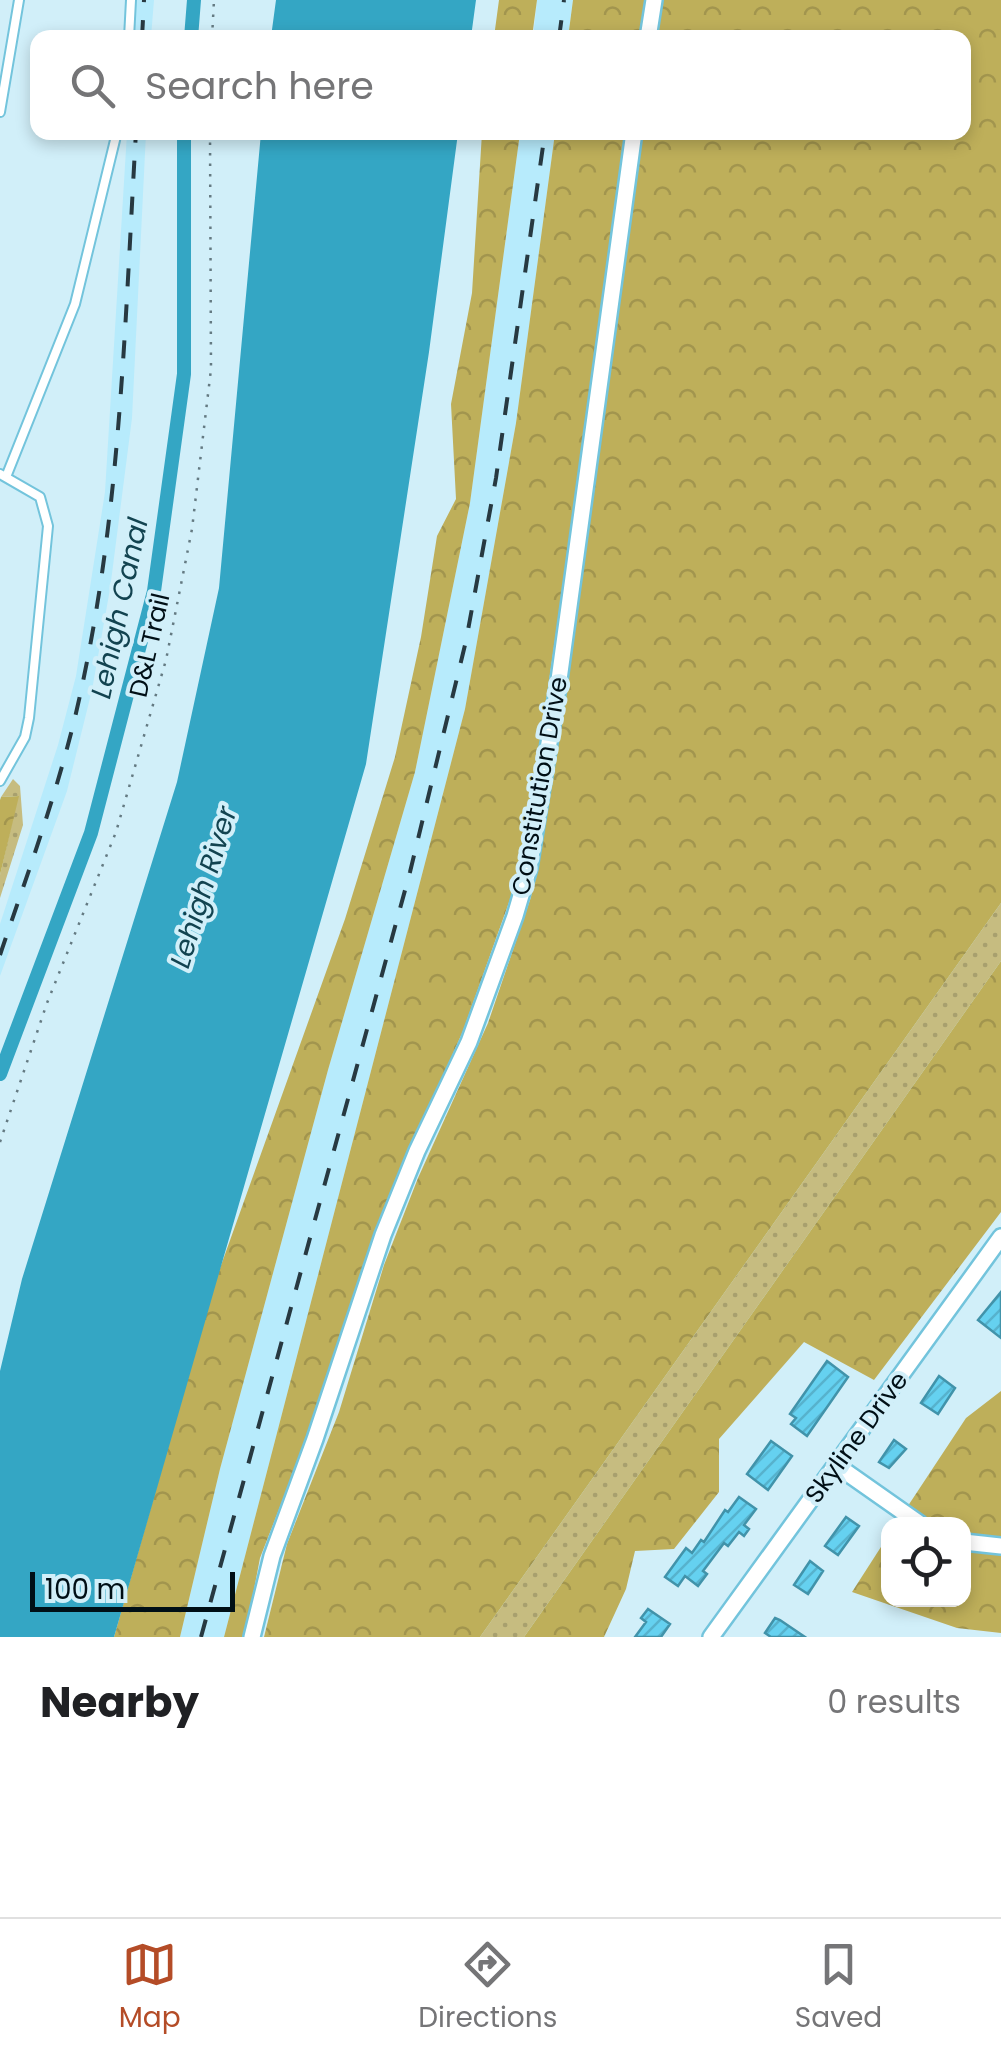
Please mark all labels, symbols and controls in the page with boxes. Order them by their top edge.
search box [30,30,971,140]
icon: search [65,58,120,113]
text: Search here [145,59,374,112]
water label: Lehigh Canal [81,514,158,702]
street label: D&L Trail [121,590,178,701]
street label: Constitution Drive [503,674,576,898]
water label: Lehigh River [160,801,247,973]
street label: Skyline Drive [797,1364,916,1510]
map controls [881,1517,971,1607]
button: locate [881,1517,971,1607]
scale bar [30,1567,235,1612]
text: 100 m [45,1570,125,1609]
text: Nearby [40,1673,199,1732]
text: 0 results [827,1679,961,1724]
tab: Map [119,1937,181,2039]
tab: Directions [418,1937,557,2039]
tab: Saved [795,1937,882,2039]

